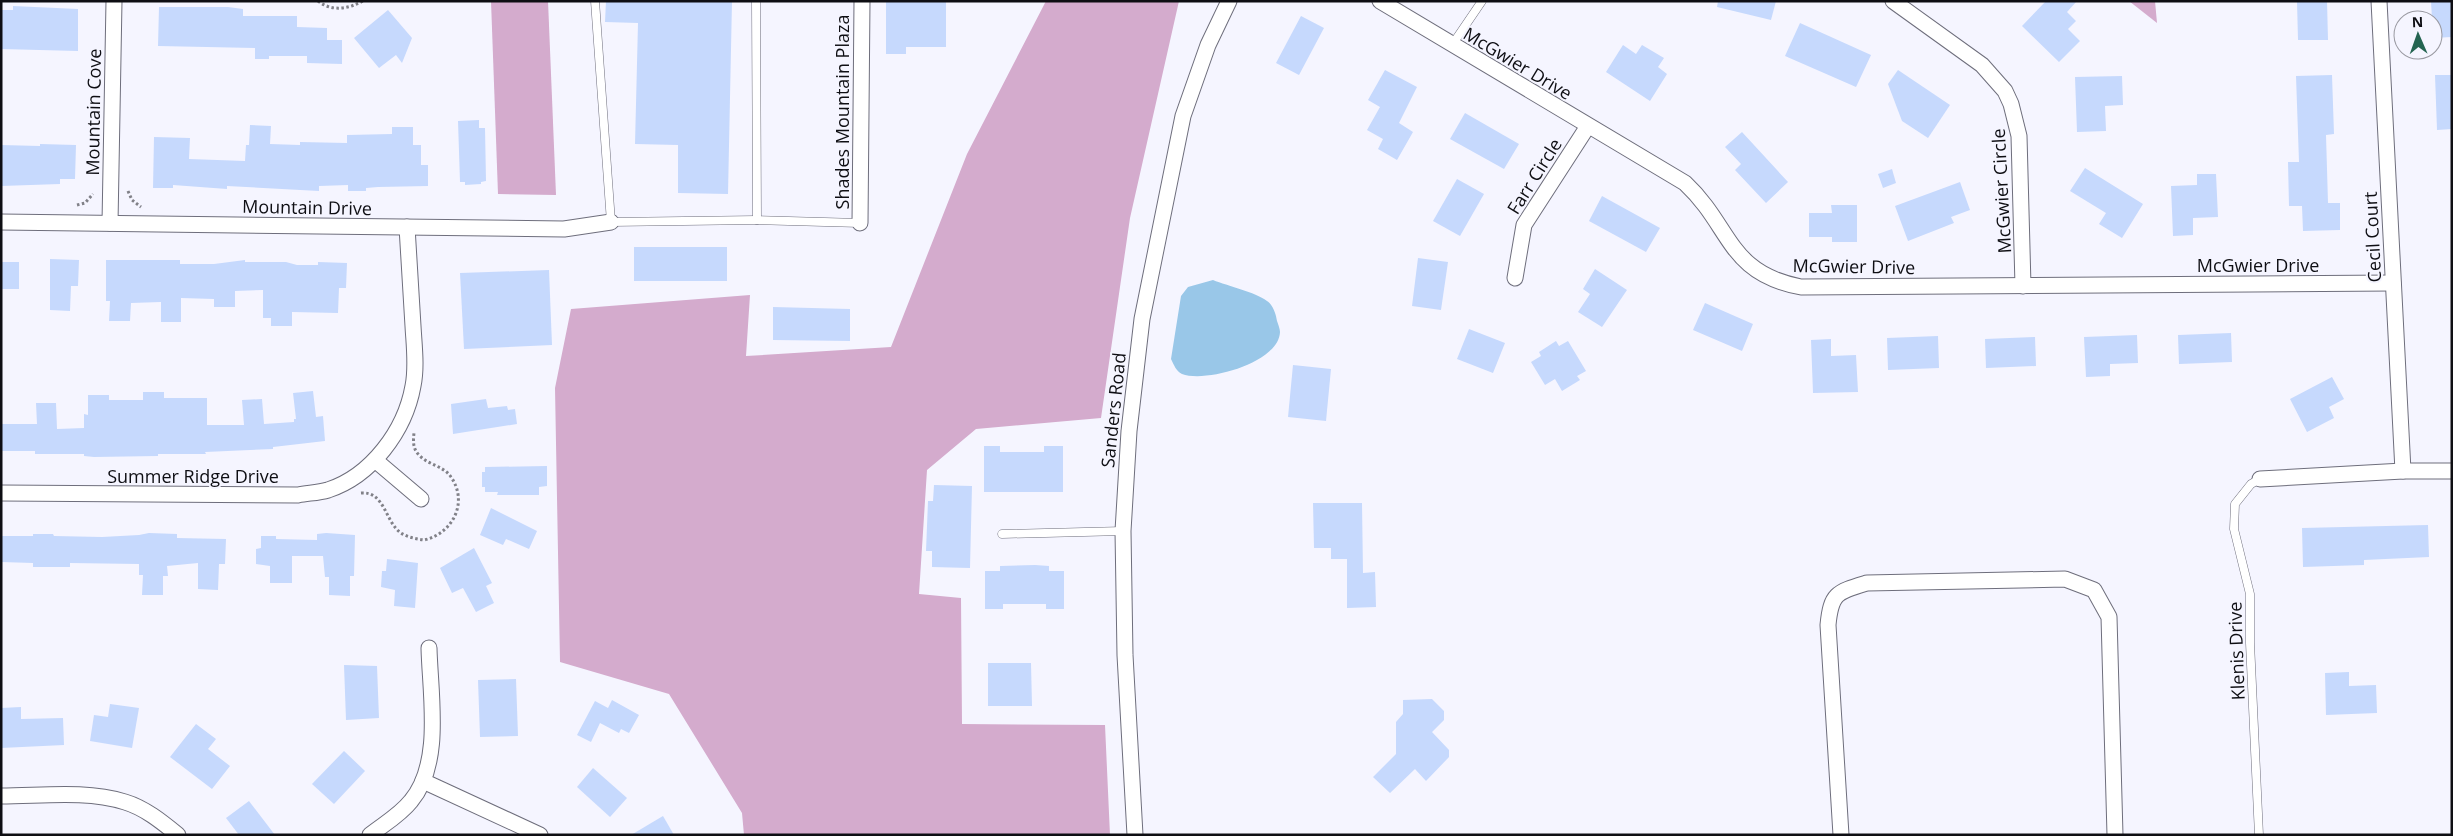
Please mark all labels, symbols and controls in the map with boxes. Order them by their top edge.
north arrow [2393,10,2443,60]
text: N [2412,12,2424,31]
street label: Shades Mountain Plaza [830,15,854,209]
street label: McGwier Drive [1459,21,1577,105]
street label: Mountain Cove [80,48,106,176]
street label: McGwier Circle [1986,128,2016,254]
street label: Farr Circle [1501,134,1567,218]
street label: Cecil Court [2358,191,2386,283]
street label: Mountain Drive [242,194,372,220]
street label: McGwier Drive [1793,253,1915,279]
street label: McGwier Drive [2197,253,2319,277]
street label: Sanders Road [1095,351,1131,469]
street label: Summer Ridge Drive [107,464,279,488]
street label: Klenis Drive [2222,601,2250,701]

